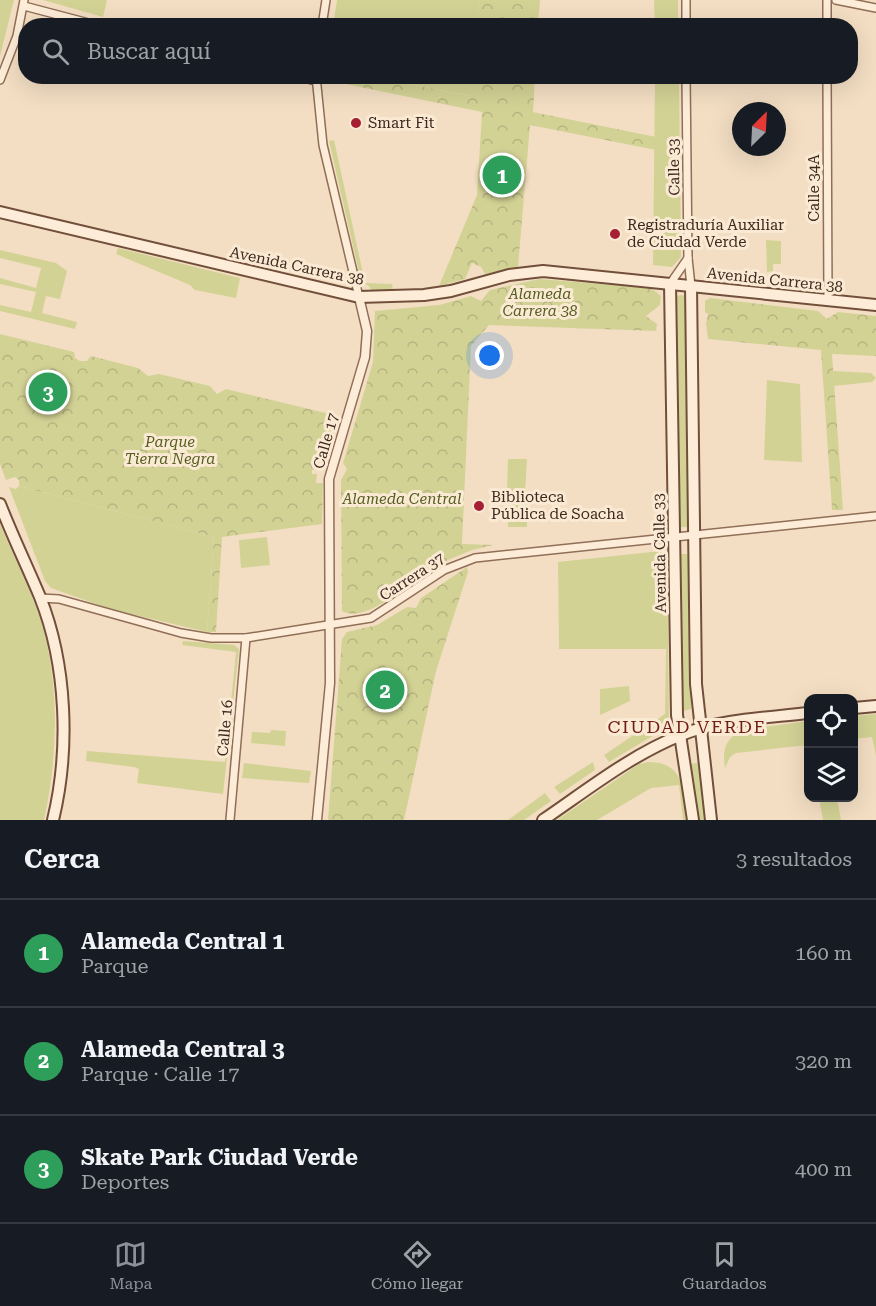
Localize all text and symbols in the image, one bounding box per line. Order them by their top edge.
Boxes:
search box [18,18,858,84]
icon: search [39,35,72,68]
text: Buscar aquí [87,39,211,64]
north arrow [732,102,786,156]
place label: Smart Fit [368,114,435,132]
marker: Smart Fit [349,116,363,130]
street label: Calle 33 [665,138,683,196]
pin: 1 [482,152,522,198]
street label: Calle 34A [805,154,823,222]
place label: Registraduría Auxiliar de Ciudad Verde [627,216,784,251]
marker: Registraduría Auxiliar de Ciudad Verde [608,227,622,241]
street label: Avenida Carrera 38 [228,243,366,289]
street label: Avenida Carrera 38 [706,264,844,296]
park label: Alameda Carrera 38 [503,285,577,320]
your location [475,341,504,370]
pin: 3 [28,370,68,414]
street label: Calle 17 [309,411,343,471]
park label: Parque Tierra Negra [125,433,215,468]
place label: Biblioteca Pública de Soacha [491,488,624,523]
park label: Alameda Central [342,490,462,508]
street label: Avenida Calle 33 [650,493,670,613]
marker: Biblioteca Pública de Soacha [472,499,486,513]
street label: Carrera 37 [376,549,448,605]
pin: 2 [366,668,404,712]
map controls [804,694,858,802]
button: locate [804,694,858,748]
street label: Calle 16 [214,699,236,757]
district label: CIUDAD VERDE [608,716,766,737]
button: layers [804,748,858,802]
text: Cerca [24,844,100,874]
text: 3 resultados [736,847,852,871]
text: Alameda Central 1 [81,929,285,954]
text: 1 [38,941,49,965]
text: 160 m [795,941,852,965]
text: Parque [81,954,148,978]
text: Alameda Central 3 [81,1037,285,1062]
text: 2 [38,1049,49,1073]
text: 320 m [795,1049,852,1073]
text: Parque · Calle 17 [81,1062,240,1086]
text: Skate Park Ciudad Verde [81,1145,358,1170]
text: 3 [38,1157,49,1181]
text: 400 m [795,1157,852,1181]
text: Deportes [81,1170,169,1194]
tab: Mapa [109,1238,152,1293]
tab: Cómo llegar [371,1238,463,1293]
tab: Guardados [682,1238,767,1293]

